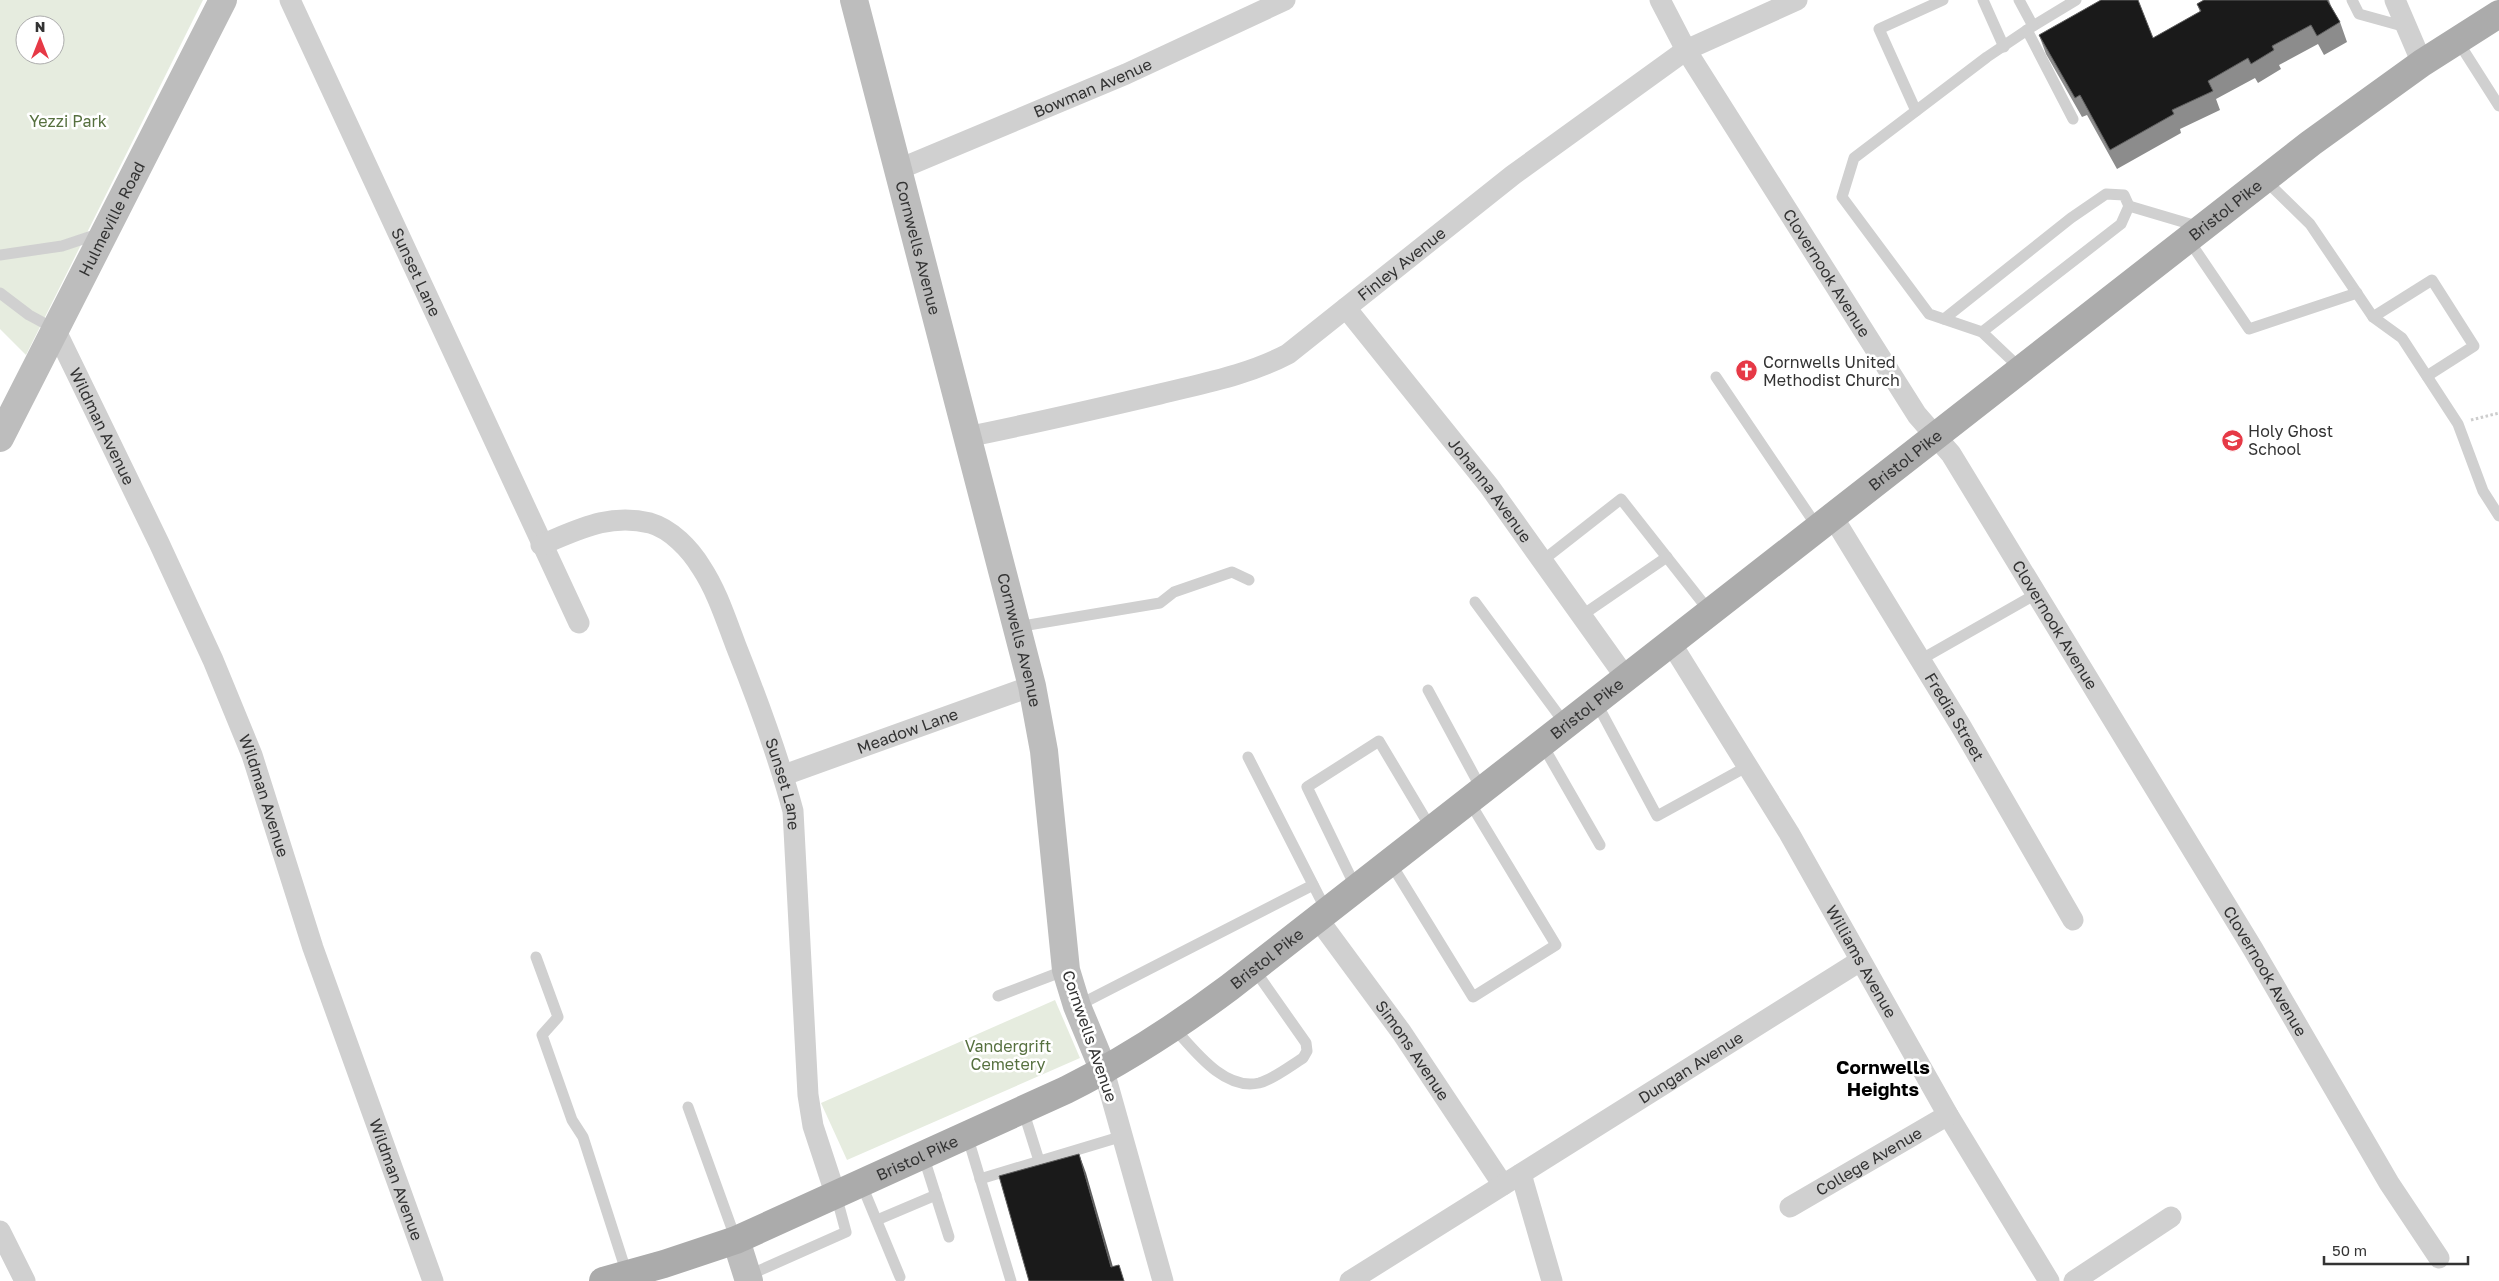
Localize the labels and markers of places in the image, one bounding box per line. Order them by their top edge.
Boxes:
place label: Cornwells United Methodist Church [1763,352,1900,390]
church icon: Cornwells United Methodist Church [1735,359,1759,383]
place label: Holy Ghost School [2248,421,2333,459]
school or university icon: Holy Ghost School [2220,428,2244,452]

